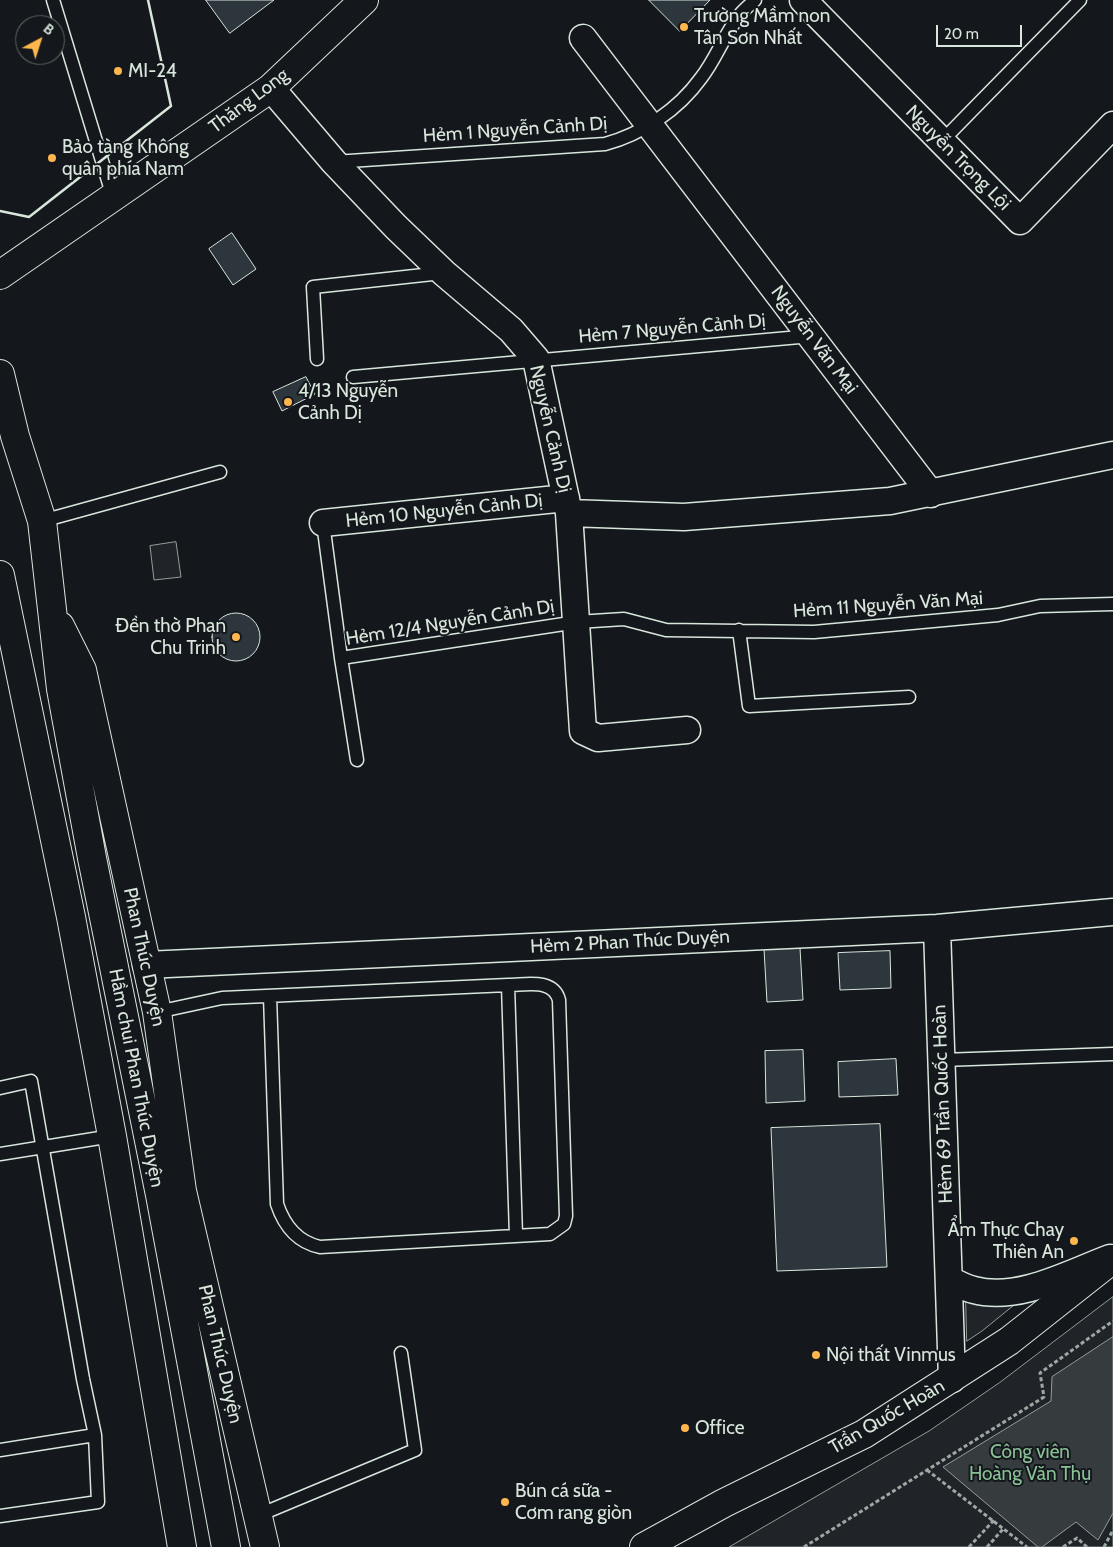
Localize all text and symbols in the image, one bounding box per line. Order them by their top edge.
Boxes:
place label: Trường Mầm non Tân Sơn Nhất [694,5,830,49]
north arrow [15,15,65,65]
scale bar [938,15,1024,47]
text: B [40,20,58,39]
marker: Trường Mầm non Tân Sơn Nhất [678,21,690,33]
text: 20 m [944,25,979,43]
place label: MI-24 [128,60,177,82]
street label: Thăng Long [205,64,293,138]
marker: MI-24 [112,65,124,77]
street label: Nguyễn Trọng Lội [901,101,1015,215]
street label: Hẻm 1 Nguyễn Cảnh Dị [422,112,608,148]
place label: Bảo tàng Không quân phía Nam [62,136,189,180]
marker: Bảo tàng Không quân phía Nam [46,152,58,164]
street label: Nguyễn Văn Mại [766,281,862,399]
street label: Hẻm 7 Nguyễn Cảnh Dị [577,309,767,349]
street label: Nguyễn Cảnh Dị [524,363,576,495]
place label: 4/13 Nguyễn Cảnh Dị [298,380,398,424]
marker: 4/13 Nguyễn Cảnh Dị [282,396,294,408]
street label: Hẻm 10 Nguyễn Cảnh Dị [344,489,544,533]
street label: Hẻm 11 Nguyễn Văn Mại [792,587,984,623]
street label: Hẻm 12/4 Nguyễn Cảnh Dị [344,595,556,651]
place label: Đền thờ Phan Chu Trinh [115,615,226,659]
marker: Đền thờ Phan Chu Trinh [230,631,242,643]
street label: Phan Thúc Duyện [118,885,170,1029]
street label: Hẻm 2 Phan Thúc Duyện [530,925,730,959]
street label: Hầm chui Phan Thúc Duyện [104,967,168,1189]
street label: Hẻm 69 Trần Quốc Hoàn [928,1004,958,1204]
place label: Ẩm Thực Chay Thiên An [948,1219,1064,1263]
marker: Ẩm Thực Chay Thiên An [1068,1235,1080,1247]
street label: Phan Thúc Duyện [193,1282,247,1426]
place label: Nội thất Vinmus [826,1344,956,1366]
marker: Nội thất Vinmus [810,1349,822,1361]
street label: Trần Quốc Hoàn [825,1375,949,1459]
place label: Office [695,1417,744,1439]
marker: Office [679,1422,691,1434]
park label: Công viên Hoàng Văn Thụ [969,1441,1091,1485]
place label: Bún cá sữa - Cơm rang giòn [515,1480,632,1524]
marker: Bún cá sữa - Cơm rang giòn [499,1496,511,1508]

